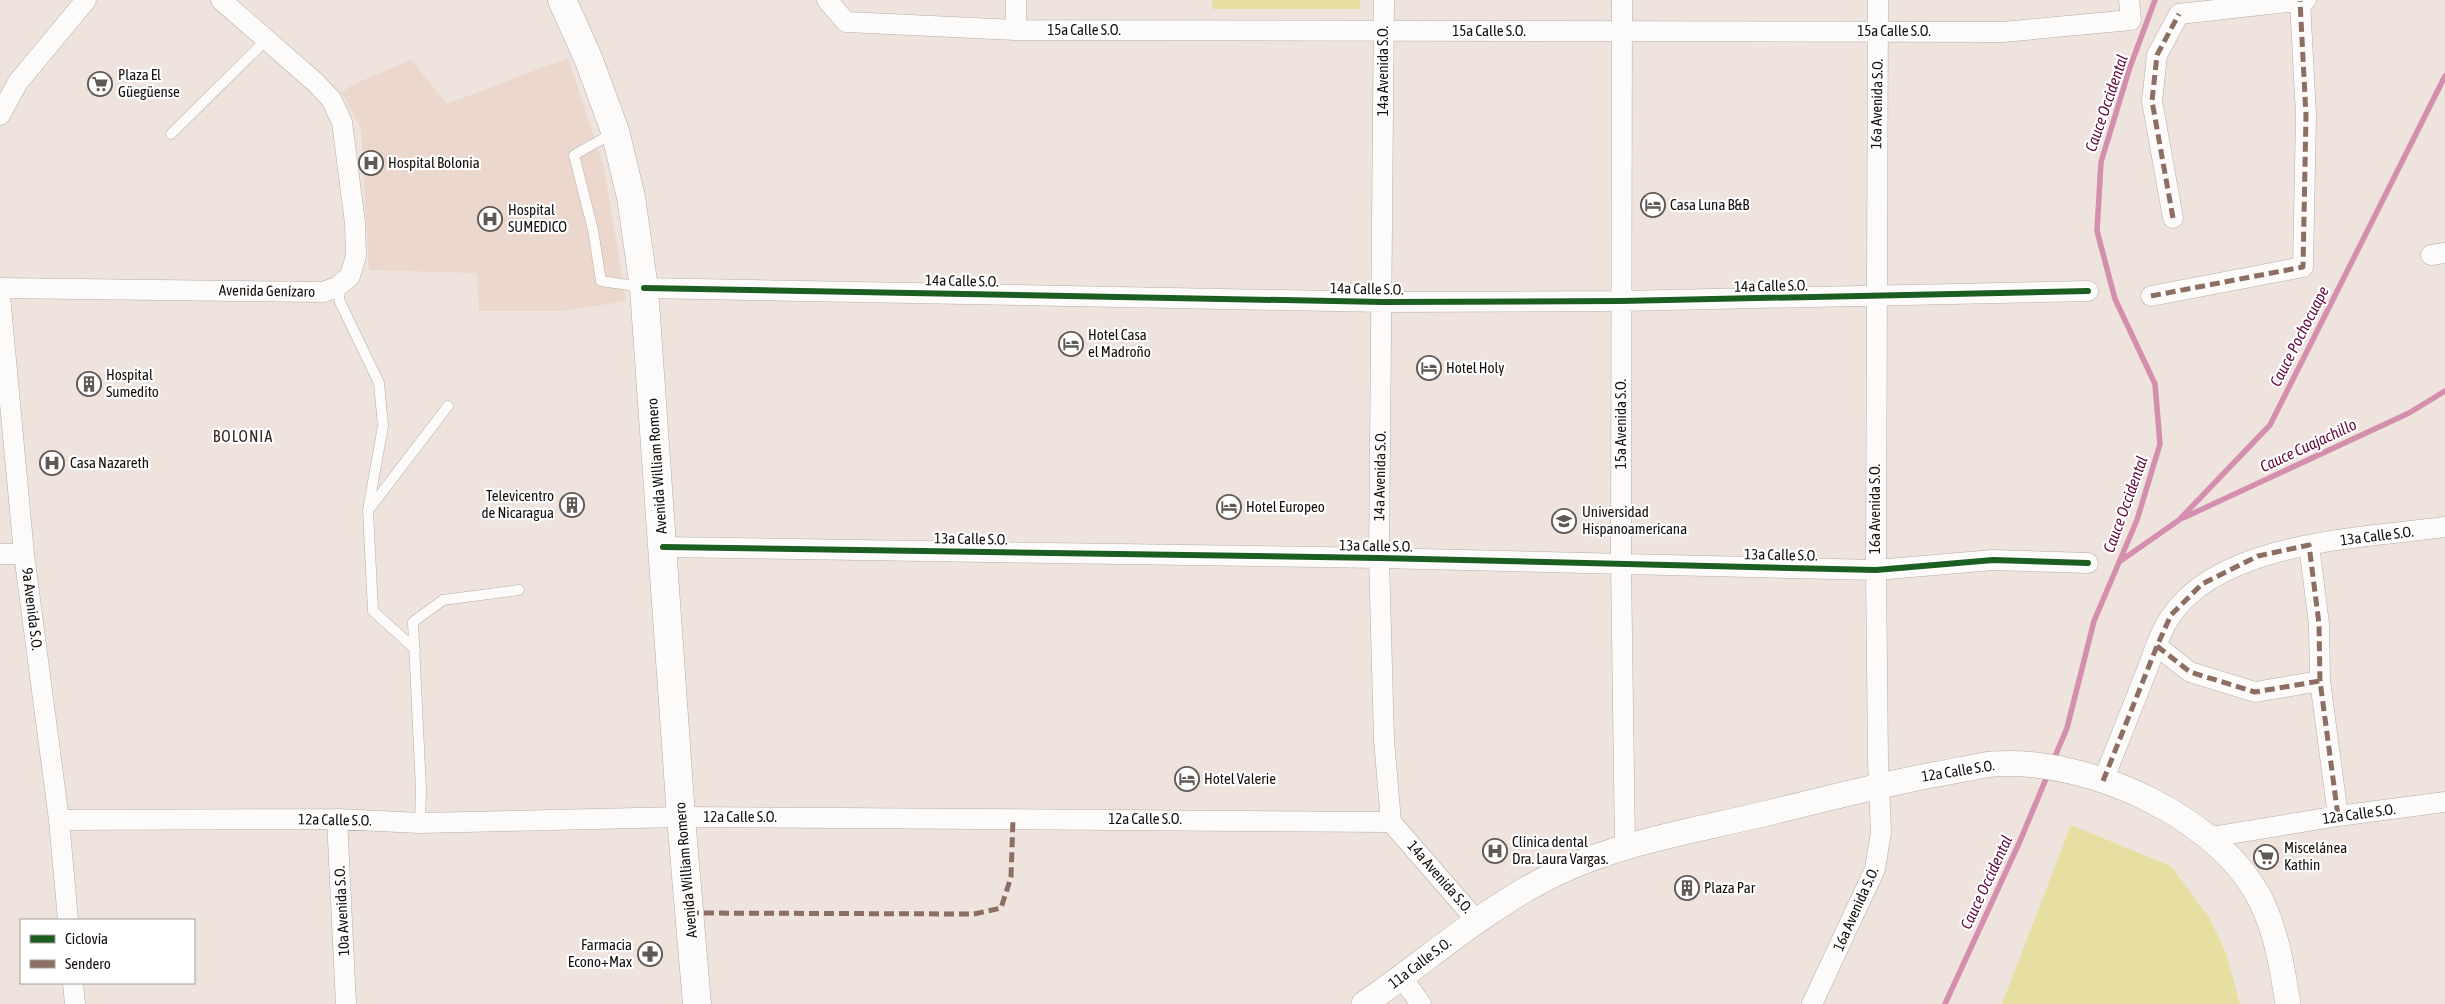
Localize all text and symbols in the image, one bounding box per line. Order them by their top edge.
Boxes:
street label: 15a Calle S.O. [1047,21,1121,38]
street label: 15a Calle S.O. [1452,22,1526,39]
street label: 15a Calle S.O. [1857,22,1931,39]
street label: 14a Avenida S.O. [1374,26,1391,116]
water label: Cauce Occidental [2081,52,2131,154]
street label: 16a Avenida S.O. [1867,58,1886,149]
place label: Plaza El Güegüense [118,66,180,100]
supermarket icon: Plaza El Güegüense [87,71,113,97]
hospital icon: Hospital Bolonia [358,150,384,176]
place label: Hospital Bolonia [388,154,480,171]
hotel icon: Casa Luna B&B [1640,192,1666,218]
place label: Casa Luna B&B [1670,196,1749,213]
place label: Hospital SUMEDICO [508,201,567,235]
hospital icon: Hospital SUMEDICO [477,206,503,232]
street label: 14a Calle S.O. [925,271,999,290]
street label: 14a Calle S.O. [1734,276,1808,295]
street label: 14a Calle S.O. [1330,279,1404,298]
street label: Avenida Genízaro [219,281,315,300]
water label: Cauce Pochocuape [2266,283,2333,390]
place label: Hotel Casa el Madroño [1088,326,1151,360]
hotel icon: Hotel Casa el Madroño [1058,331,1084,357]
hotel icon: Hotel Holy [1416,355,1442,381]
place label: Hotel Holy [1446,359,1505,376]
place label: Hospital Sumedito [106,366,159,400]
building icon: Hospital Sumedito [76,371,102,397]
street label: 15a Avenida S.O. [1612,379,1629,469]
street label: Avenida William Romero [643,397,670,535]
water label: Cauce Cuajachillo [2257,415,2360,476]
district label: BOLONIA [213,427,273,445]
street label: 14a Avenida S.O. [1370,430,1389,521]
hospital icon: Casa Nazareth [39,450,65,476]
water label: Cauce Occidental [2099,453,2151,555]
place label: Casa Nazareth [70,454,149,471]
street label: 16a Avenida S.O. [1866,464,1883,554]
place label: Televicentro de Nicaragua [481,487,554,521]
building icon: Televicentro de Nicaragua [559,492,585,518]
hotel icon: Hotel Europeo [1216,494,1242,520]
place label: Hotel Europeo [1246,498,1325,515]
place label: Universidad Hispanoamericana [1582,503,1687,537]
school or university icon: Universidad Hispanoamericana [1551,508,1577,534]
street label: 13a Calle S.O. [2339,523,2415,548]
street label: 13a Calle S.O. [934,529,1008,548]
street label: 13a Calle S.O. [1339,536,1413,555]
street label: 13a Calle S.O. [1744,545,1818,564]
street label: 9a Avenida S.O. [19,567,46,652]
street label: 12a Calle S.O. [1920,756,1996,785]
hotel icon: Hotel Valerie [1174,766,1200,792]
place label: Hotel Valerie [1204,770,1276,787]
street label: 12a Calle S.O. [2321,800,2397,827]
street label: Avenida William Romero [671,801,700,939]
street label: 12a Calle S.O. [703,808,777,825]
street label: 12a Calle S.O. [298,810,372,829]
street label: 12a Calle S.O. [1108,810,1182,827]
water label: Cauce Occidental [1956,832,2016,932]
place label: Clínica dental Dra. Laura Vargas. [1512,833,1609,867]
street label: 14a Avenida S.O. [1404,837,1477,917]
hospital icon: Clínica dental Dra. Laura Vargas. [1482,838,1508,864]
place label: Miscelánea Kathin [2284,839,2347,873]
supermarket icon: Miscelánea Kathin [2253,844,2279,870]
street label: 16a Avenida S.O. [1829,864,1882,953]
street label: 10a Avenida S.O. [331,865,352,957]
building icon: Plaza Par [1674,875,1700,901]
place label: Plaza Par [1704,879,1756,896]
legend [20,919,195,984]
text: Ciclovía [65,930,108,947]
street label: 11a Calle S.O. [1385,933,1454,992]
place label: Farmacia Econo+Max [568,936,632,970]
pharmacy icon: Farmacia Econo+Max [637,941,663,967]
text: Sendero [65,955,111,972]

